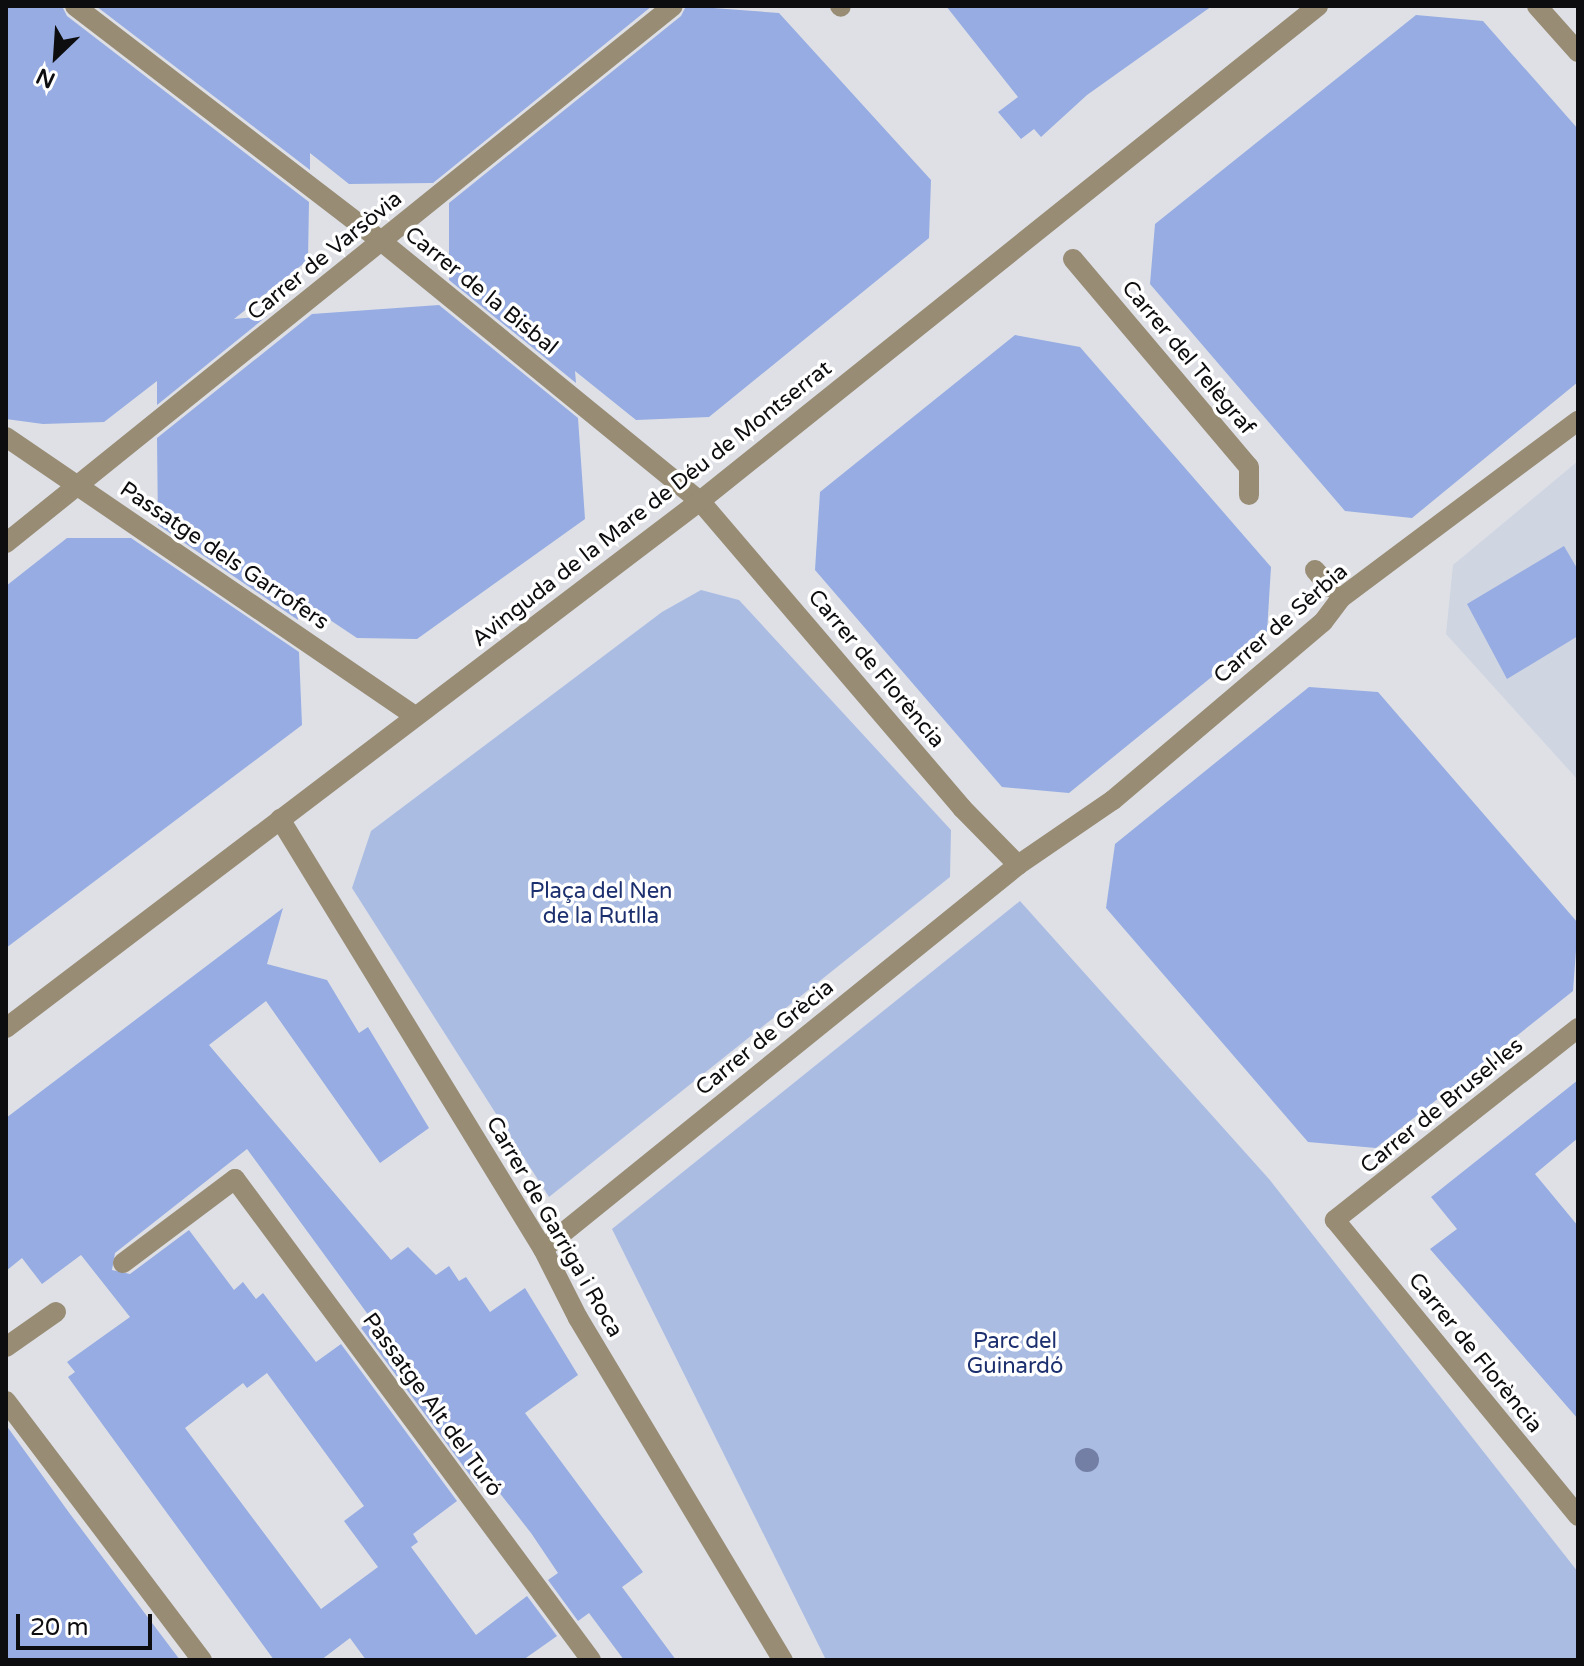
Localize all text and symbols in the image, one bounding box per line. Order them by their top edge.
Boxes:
north arrow [16,16,96,96]
text: N [32,62,59,93]
street label: Carrer de Varsòvia [242,186,408,326]
street label: Carrer de la Bisbal [399,221,563,361]
street label: Carrer del Telègraf [1116,275,1260,441]
street label: Avinguda de la Mare de Déu de Montserrat [467,355,837,653]
street label: Passatge dels Garrofers [115,476,333,636]
street label: Carrer de Sèrbia [1209,559,1353,689]
street label: Carrer de Florència [802,585,950,753]
park label: Plaça del Nen de la Rutlla [529,878,673,930]
street label: Carrer de Grècia [691,974,839,1102]
street label: Carrer de Brusel·les [1356,1032,1528,1180]
street label: Carrer de Garriga i Roca [480,1112,628,1342]
street label: Carrer de Florència [1402,1268,1548,1438]
street label: Passatge Alt del Turó [357,1308,507,1502]
park label: Parc del Guinardó [967,1328,1063,1380]
scale bar [20,1598,156,1648]
text: 20 m [30,1613,88,1642]

